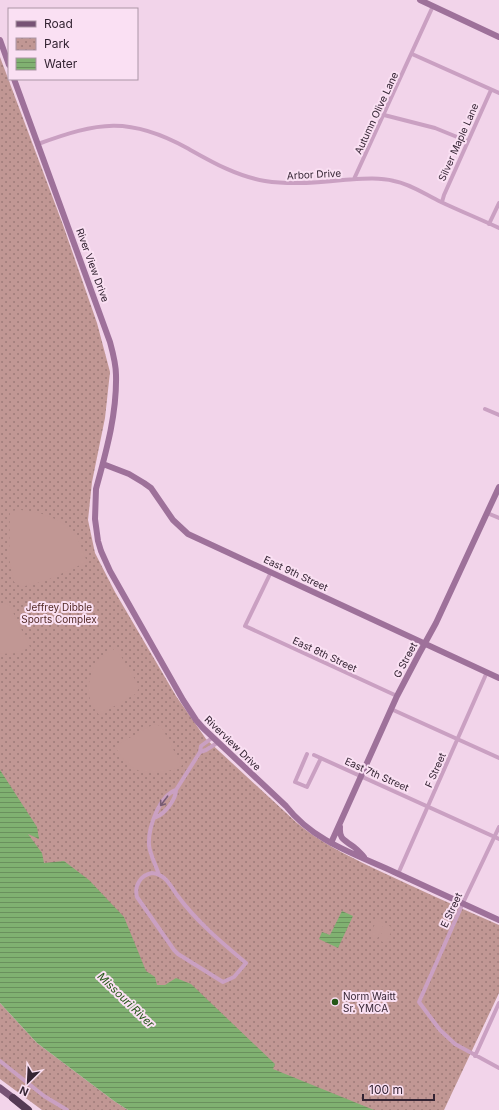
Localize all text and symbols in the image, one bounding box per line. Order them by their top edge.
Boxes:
legend [8,8,138,80]
text: Road [44,16,73,31]
text: Park [44,36,70,51]
text: Water [44,56,78,71]
street label: Autumn Olive Lane [352,70,400,156]
street label: Silver Maple Lane [435,101,481,183]
street label: Arbor Drive [287,167,342,181]
street label: River View Drive [74,227,112,304]
street label: East 9th Street [262,553,331,593]
park label: Jeffrey Dibble Sports Complex [21,601,97,625]
street label: East 8th Street [291,634,360,674]
street label: G Street [391,640,420,680]
street label: Riverview Drive [202,713,264,773]
street label: F Street [422,750,448,789]
street label: East 7th Street [343,755,412,794]
one-way arrow [159,796,168,807]
street label: E Street [438,890,465,929]
water label: Missouri River [95,969,158,1031]
place label: Norm Waitt Sr. YMCA [343,990,396,1014]
marker: Norm Waitt Sr. YMCA [330,997,340,1007]
north arrow [8,1062,48,1102]
scale bar [363,1076,434,1102]
text: 100 m [369,1082,403,1097]
text: N [17,1083,31,1099]

